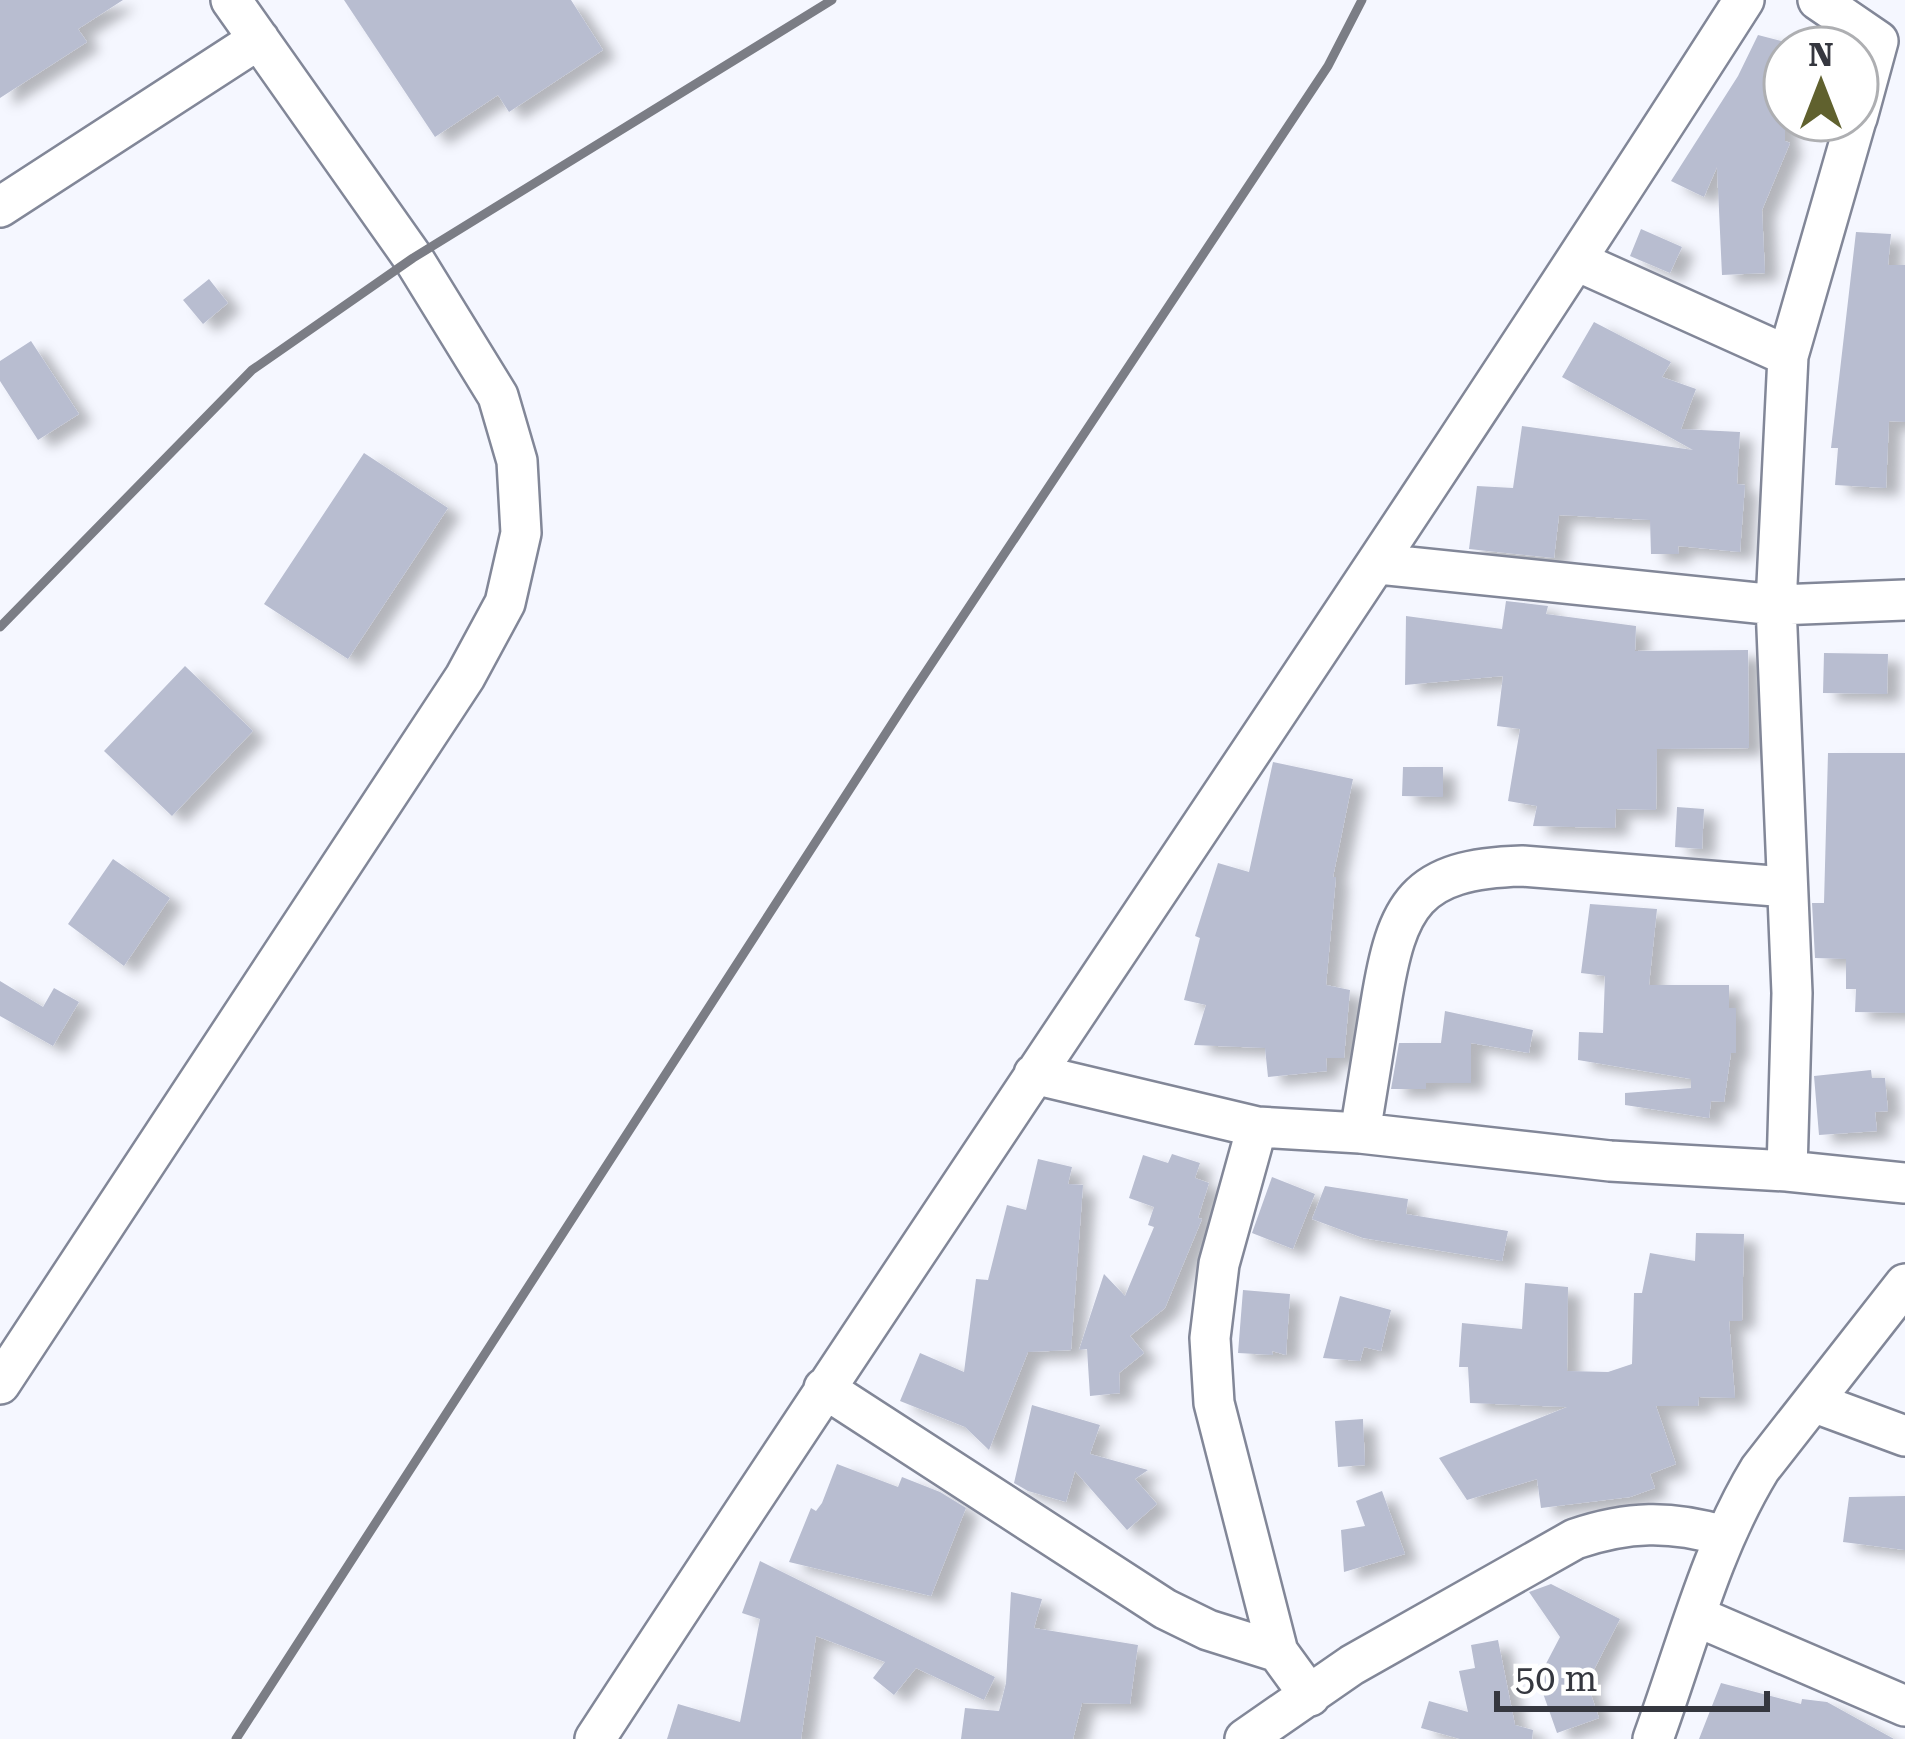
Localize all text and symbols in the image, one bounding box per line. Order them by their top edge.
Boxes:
north arrow [1761,24,1881,144]
text: N [1808,35,1834,74]
scale bar [1497,1637,1767,1711]
text: 50 m [1515,1658,1597,1700]

